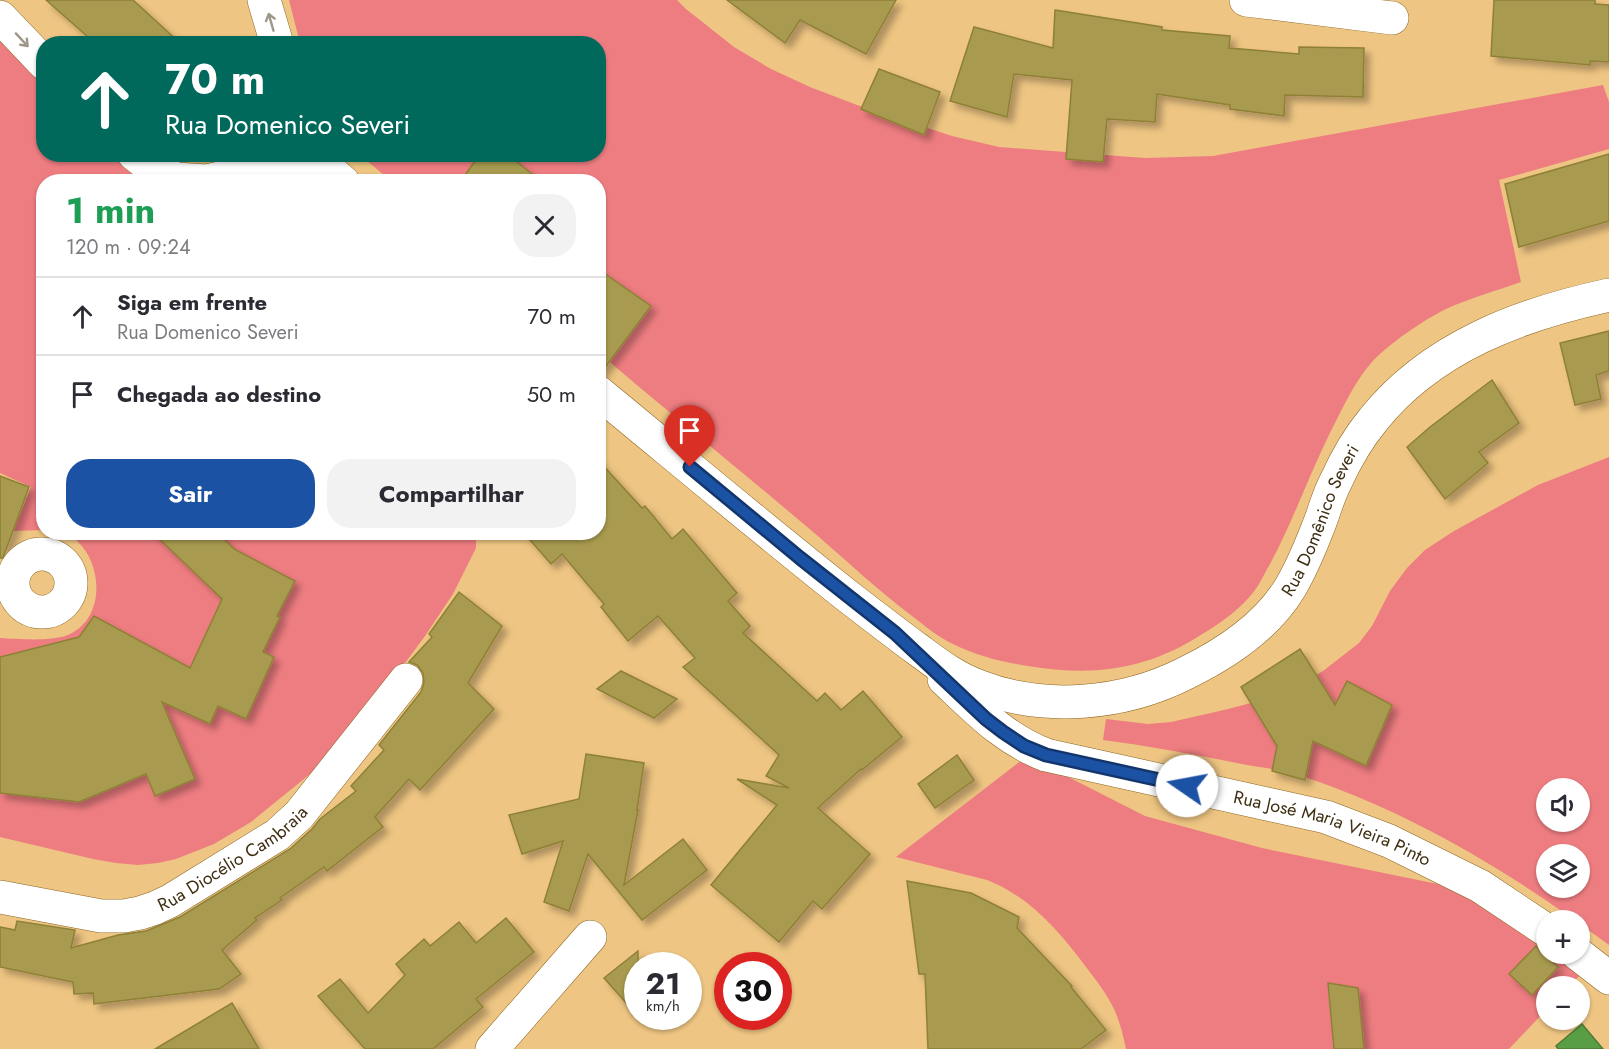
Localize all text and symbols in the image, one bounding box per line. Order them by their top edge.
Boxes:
one-way arrow [265,13,276,32]
one-way arrow [15,32,29,47]
text: 70 m [165,49,265,110]
icon: ahead [66,60,144,138]
text: Rua Domenico Severi [165,105,410,144]
text: 1 min [66,184,155,236]
button: close [513,194,576,257]
text: 120 m · 09:24 [66,233,191,262]
text: Siga em frente [117,286,267,318]
icon: ahead [66,300,99,333]
text: 70 m [527,300,576,332]
text: Rua Domenico Severi [117,318,299,347]
icon: arrive [66,378,99,411]
text: Chegada ao destino [117,378,321,410]
text: 50 m [527,378,576,410]
pin [664,405,715,467]
icon: arrive [673,414,706,447]
street label: Rua Domênico Severi [1275,439,1365,601]
button: Sair [66,459,315,528]
button: Compartilhar [327,459,576,528]
position arrow [1155,754,1219,818]
map controls [1536,778,1590,1030]
button: sound [1536,778,1590,832]
street label: Rua José Maria Vieira Pinto [1231,784,1435,873]
street label: Rua Diocélio Cambraia [153,801,314,918]
button: layers [1536,844,1590,898]
button: + [1536,910,1590,964]
speed limit sign: 30 [714,952,792,1030]
text: 21 [646,962,680,1005]
button: − [1536,976,1590,1030]
text: km/h [646,995,680,1017]

